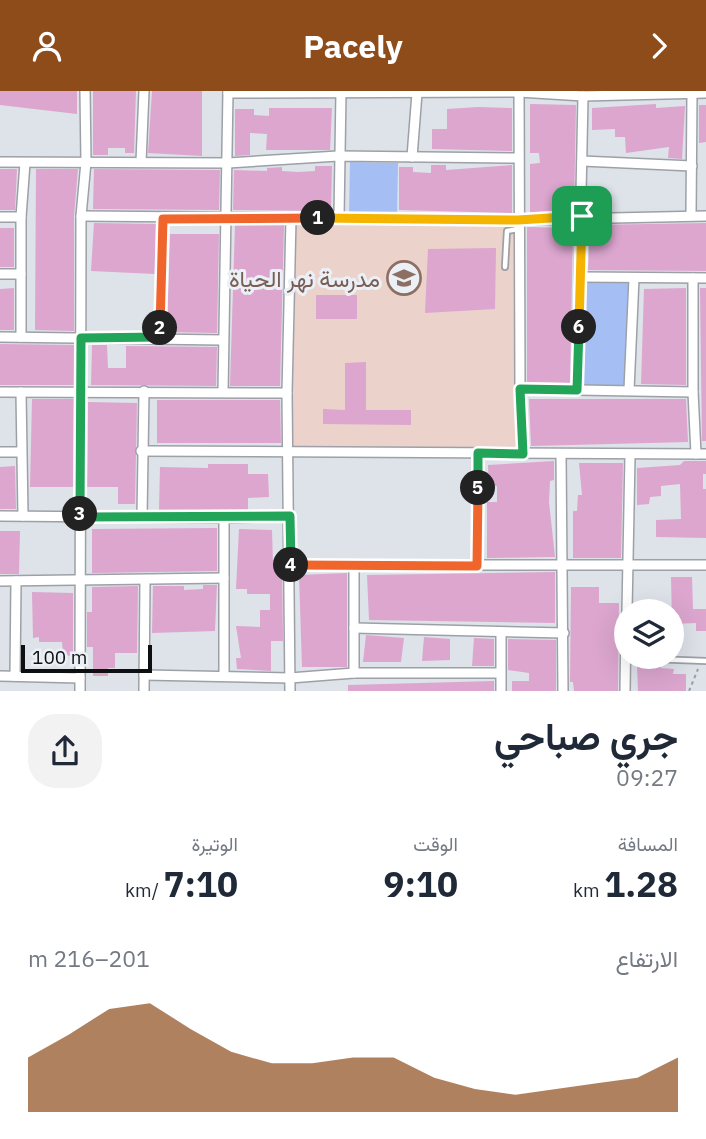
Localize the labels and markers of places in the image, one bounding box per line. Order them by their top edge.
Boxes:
pin [552,186,612,246]
pin: 1 [300,201,336,235]
school or university icon: مدرسة نهر الحياة [385,259,423,297]
place label: مدرسة نهر الحياة [229,263,380,294]
pin: 6 [562,309,596,345]
pin: 2 [142,310,178,345]
pin: 5 [461,471,496,505]
pin: 3 [62,497,98,531]
pin: 4 [274,547,308,582]

